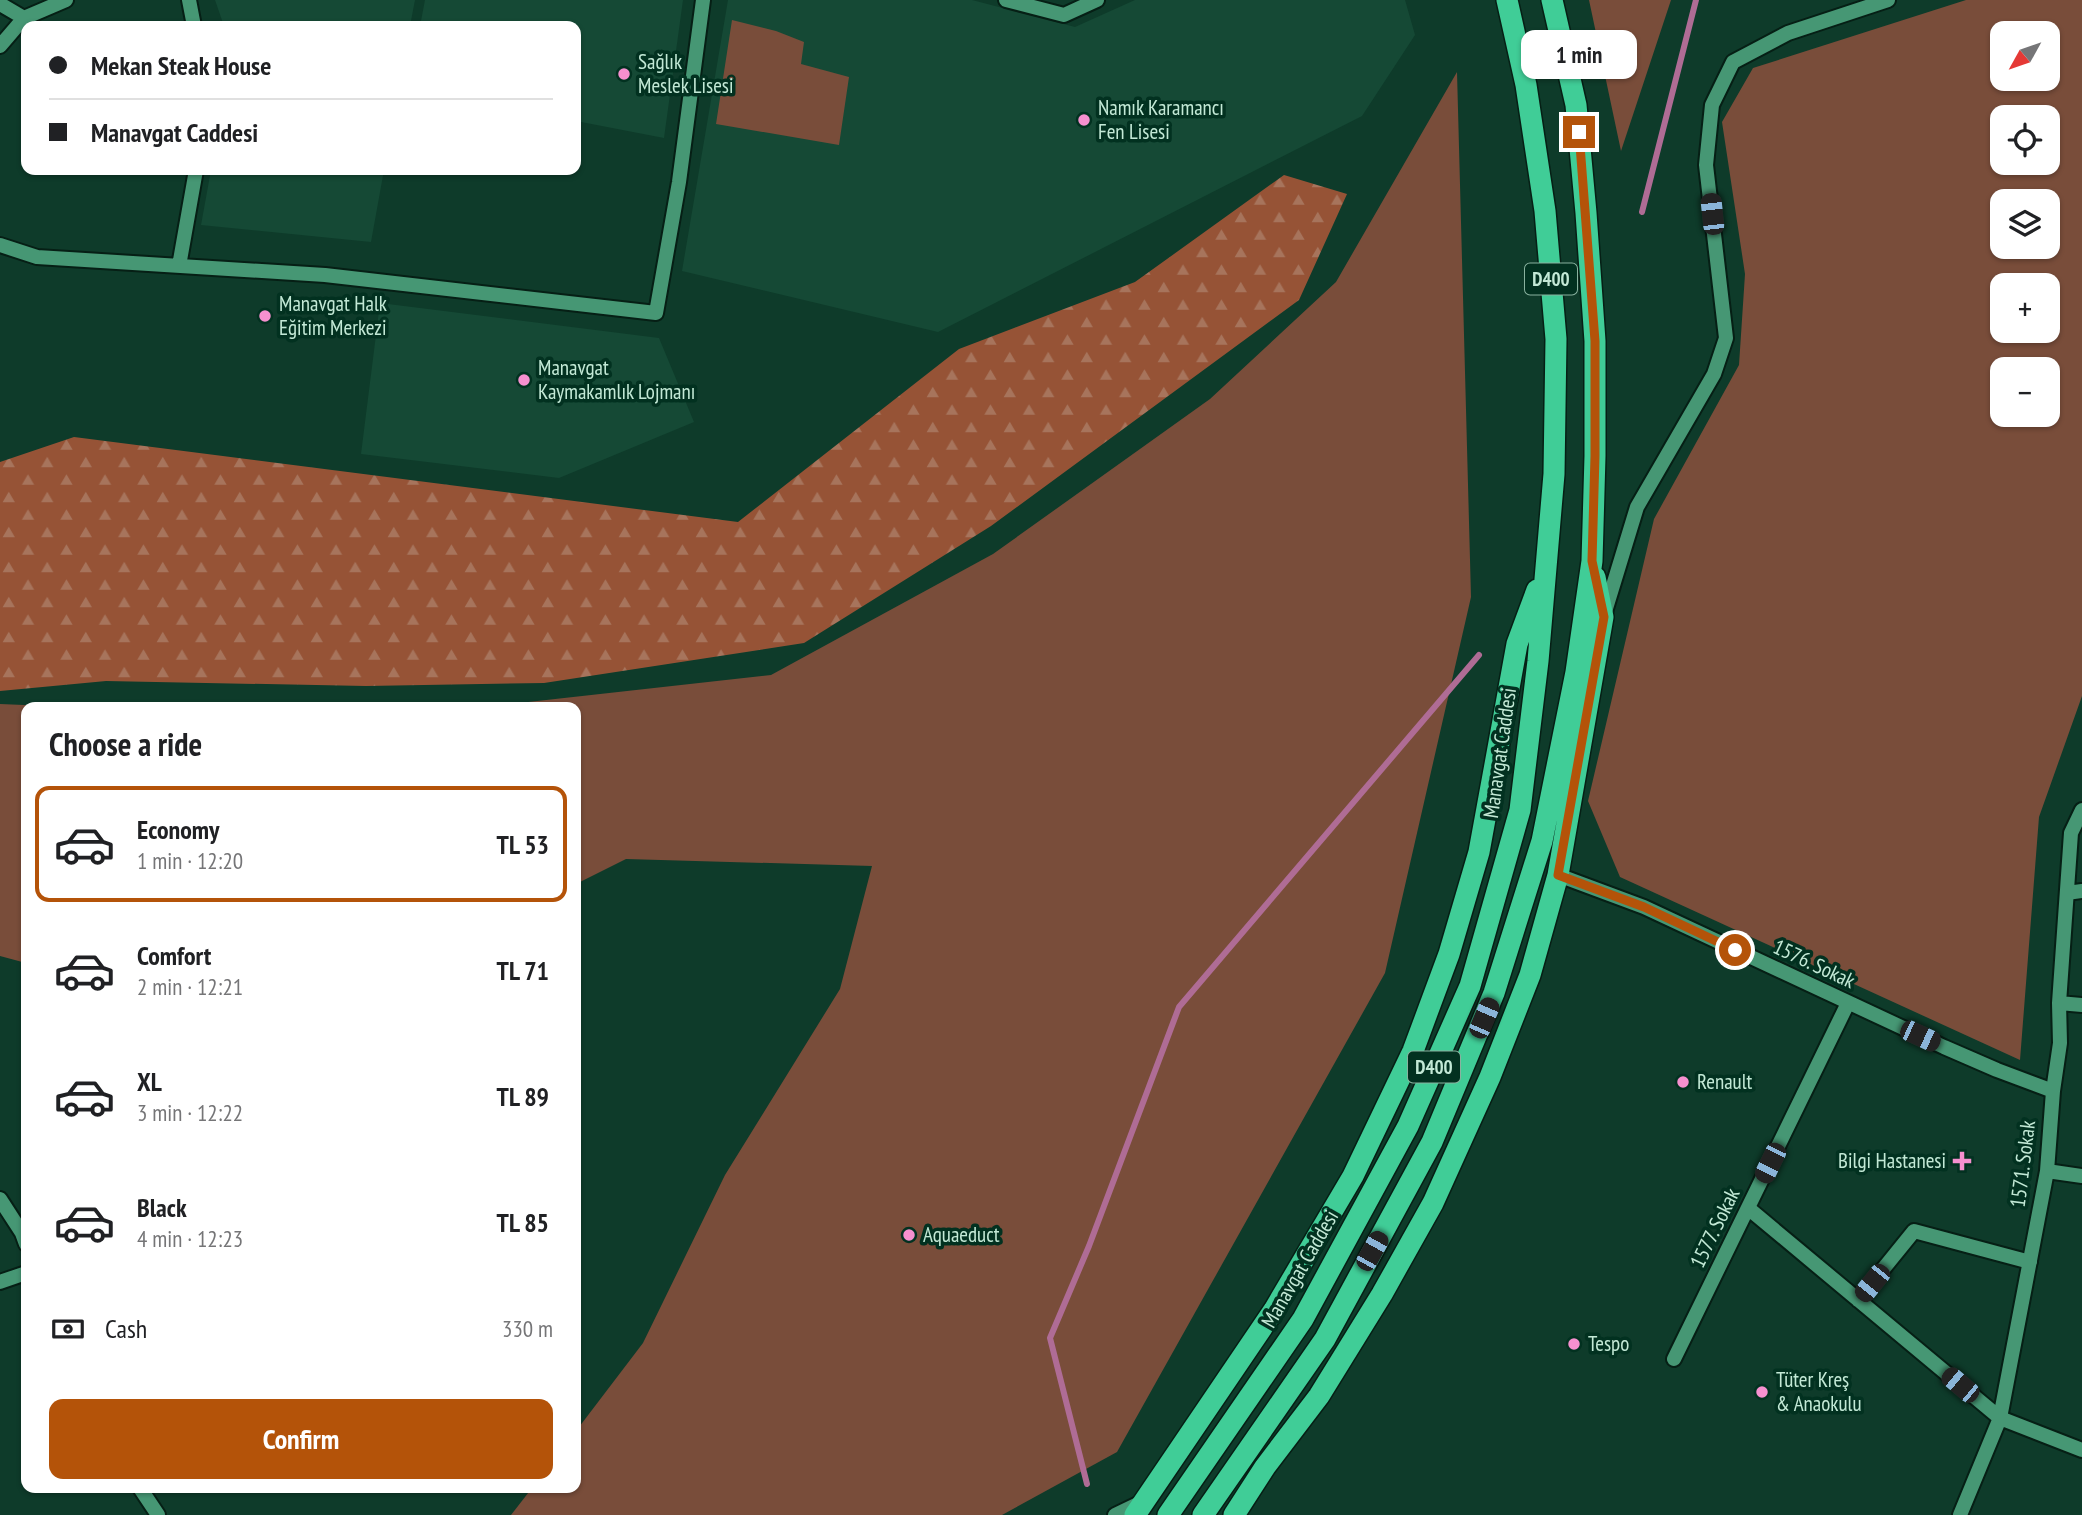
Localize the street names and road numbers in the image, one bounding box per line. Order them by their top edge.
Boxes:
road number: D400 [1525,264,1577,294]
street label: Manavgat Caddesi [1477,686,1522,820]
street label: 1576. Sokak [1769,933,1860,994]
road number: D400 [1408,1051,1460,1082]
street label: 1571. Sokak [2004,1119,2041,1209]
street label: 1577. Sokak [1684,1183,1745,1272]
street label: Manavgat Caddesi [1255,1205,1344,1332]

